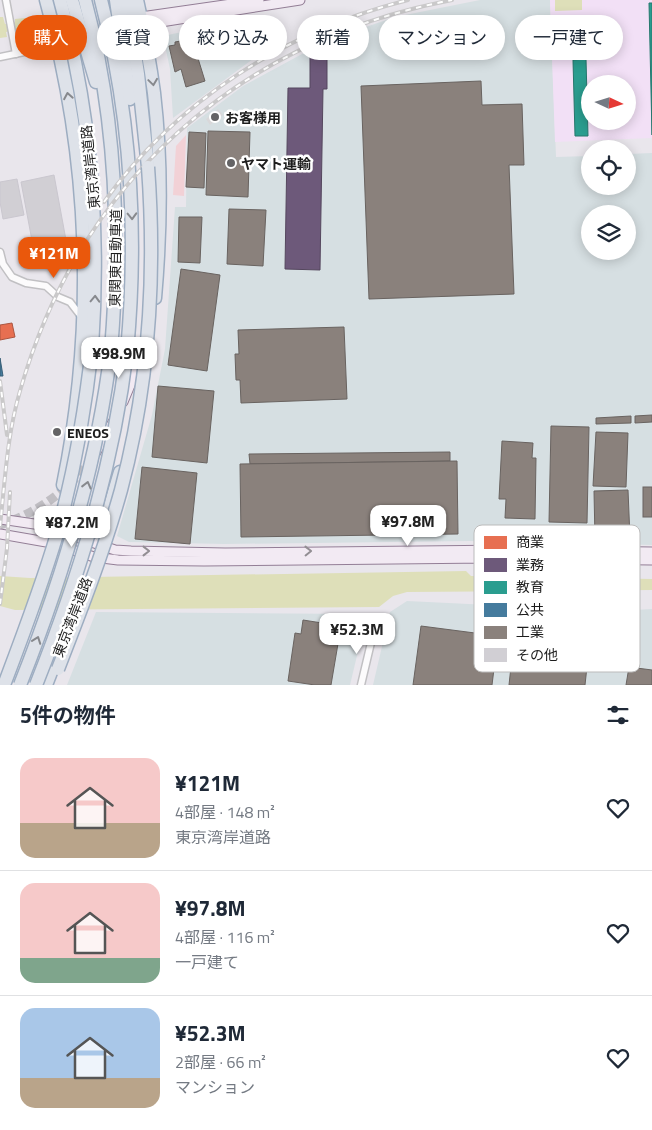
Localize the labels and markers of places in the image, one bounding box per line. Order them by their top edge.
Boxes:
place label: お客様用 [225,107,281,128]
marker: お客様用 [209,111,221,123]
place label: ヤマト運輸 [241,153,311,174]
marker: ヤマト運輸 [225,157,237,169]
pin: ¥121M [19,236,89,279]
pin: ¥98.9M [78,336,160,379]
place label: ENEOS [67,422,109,443]
marker: ENEOS [51,426,63,438]
pin: ¥97.8M [367,504,449,547]
pin: ¥87.2M [31,506,113,548]
pin: ¥52.3M [316,612,398,655]

